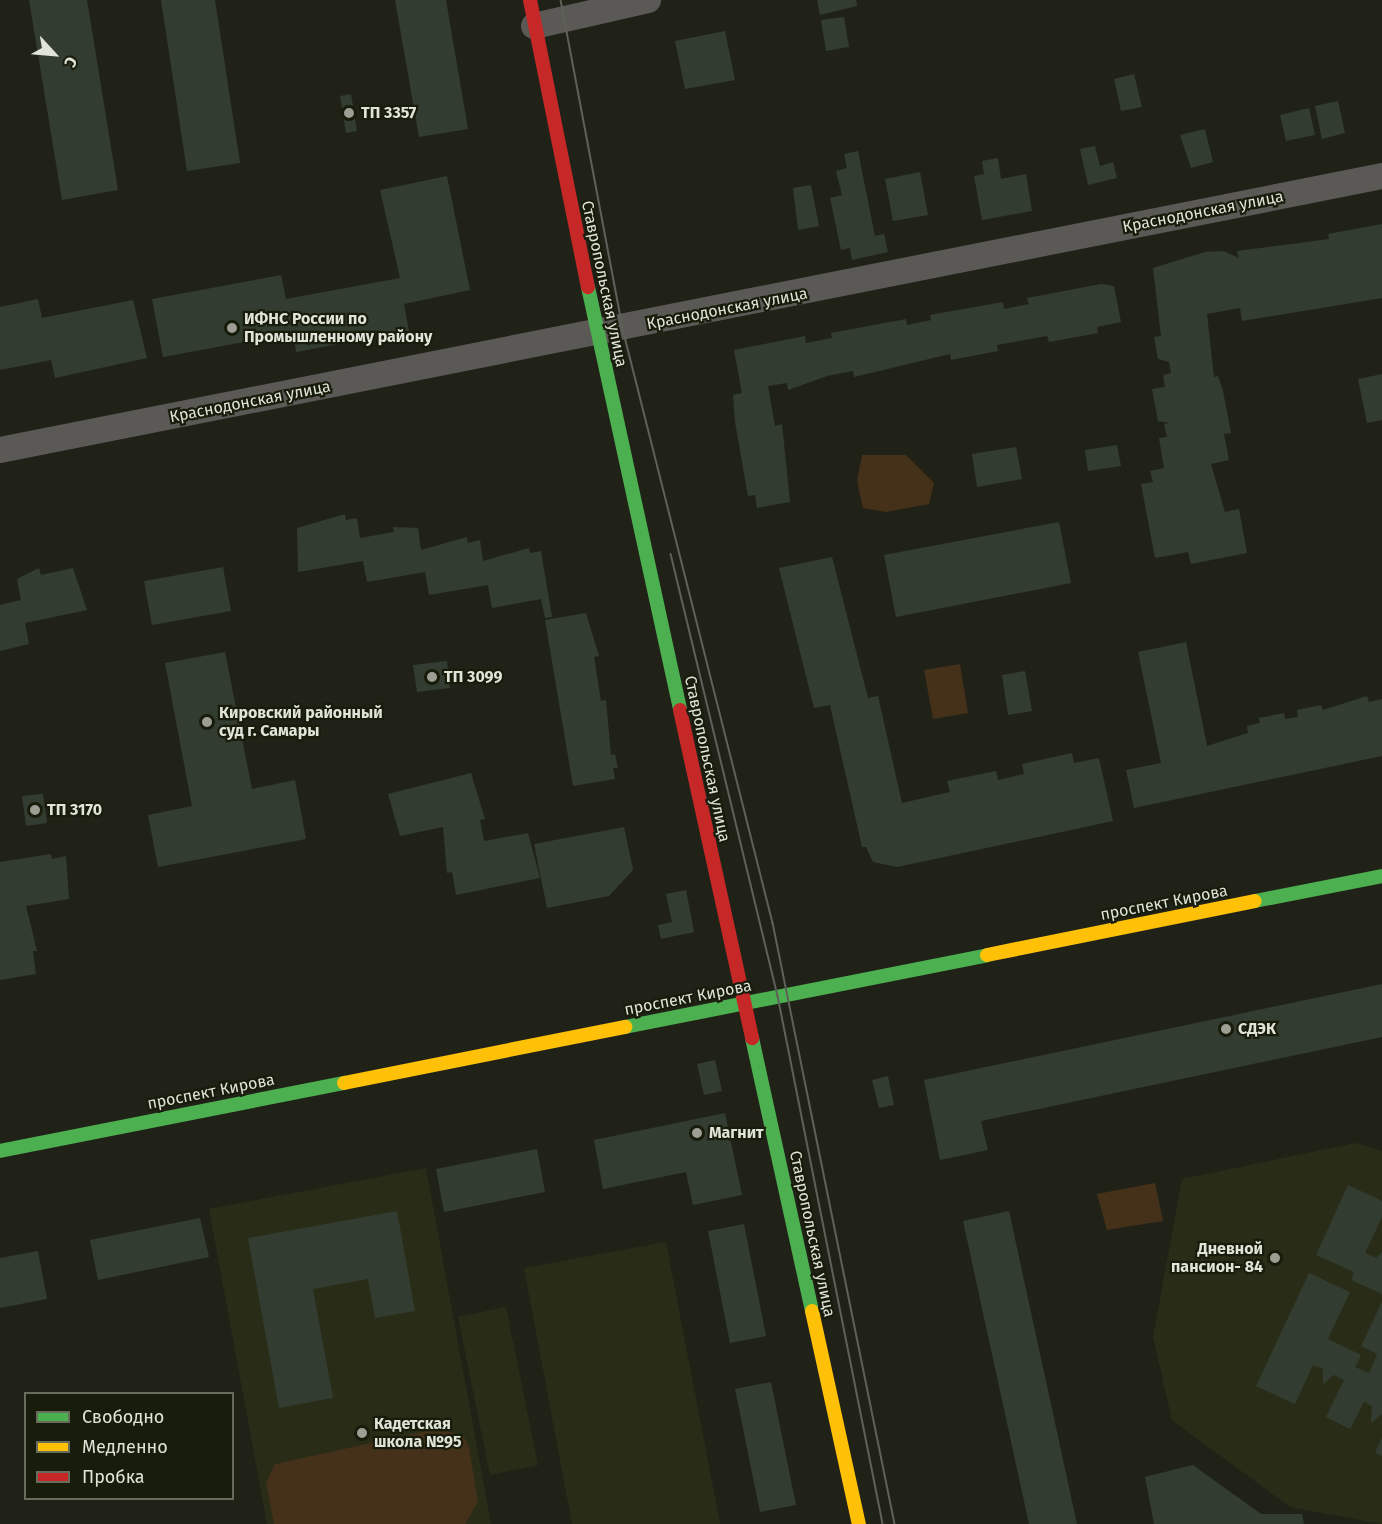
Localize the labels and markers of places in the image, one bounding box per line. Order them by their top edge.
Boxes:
place label: ТП 3357 [361,103,416,123]
marker: ТП 3357 [342,106,356,120]
place label: ИФНС России по Промышленному району [244,309,432,347]
marker: ИФНС России по Промышленному району [225,321,239,335]
place label: ТП 3099 [444,667,502,687]
marker: ТП 3099 [425,670,439,684]
place label: Кировский районный суд г. Самары [219,703,383,741]
marker: Кировский районный суд г. Самары [200,715,214,729]
place label: ТП 3170 [47,800,102,820]
marker: ТП 3170 [28,803,42,817]
place label: СДЭК [1238,1019,1276,1039]
marker: СДЭК [1219,1022,1233,1036]
place label: Магнит [709,1123,764,1143]
marker: Магнит [690,1126,704,1140]
place label: Дневной пансион- 84 [1171,1239,1263,1277]
marker: Дневной пансион- 84 [1268,1251,1282,1265]
place label: Кадетская школа №95 [374,1414,462,1452]
marker: Кадетская школа №95 [355,1426,369,1440]

